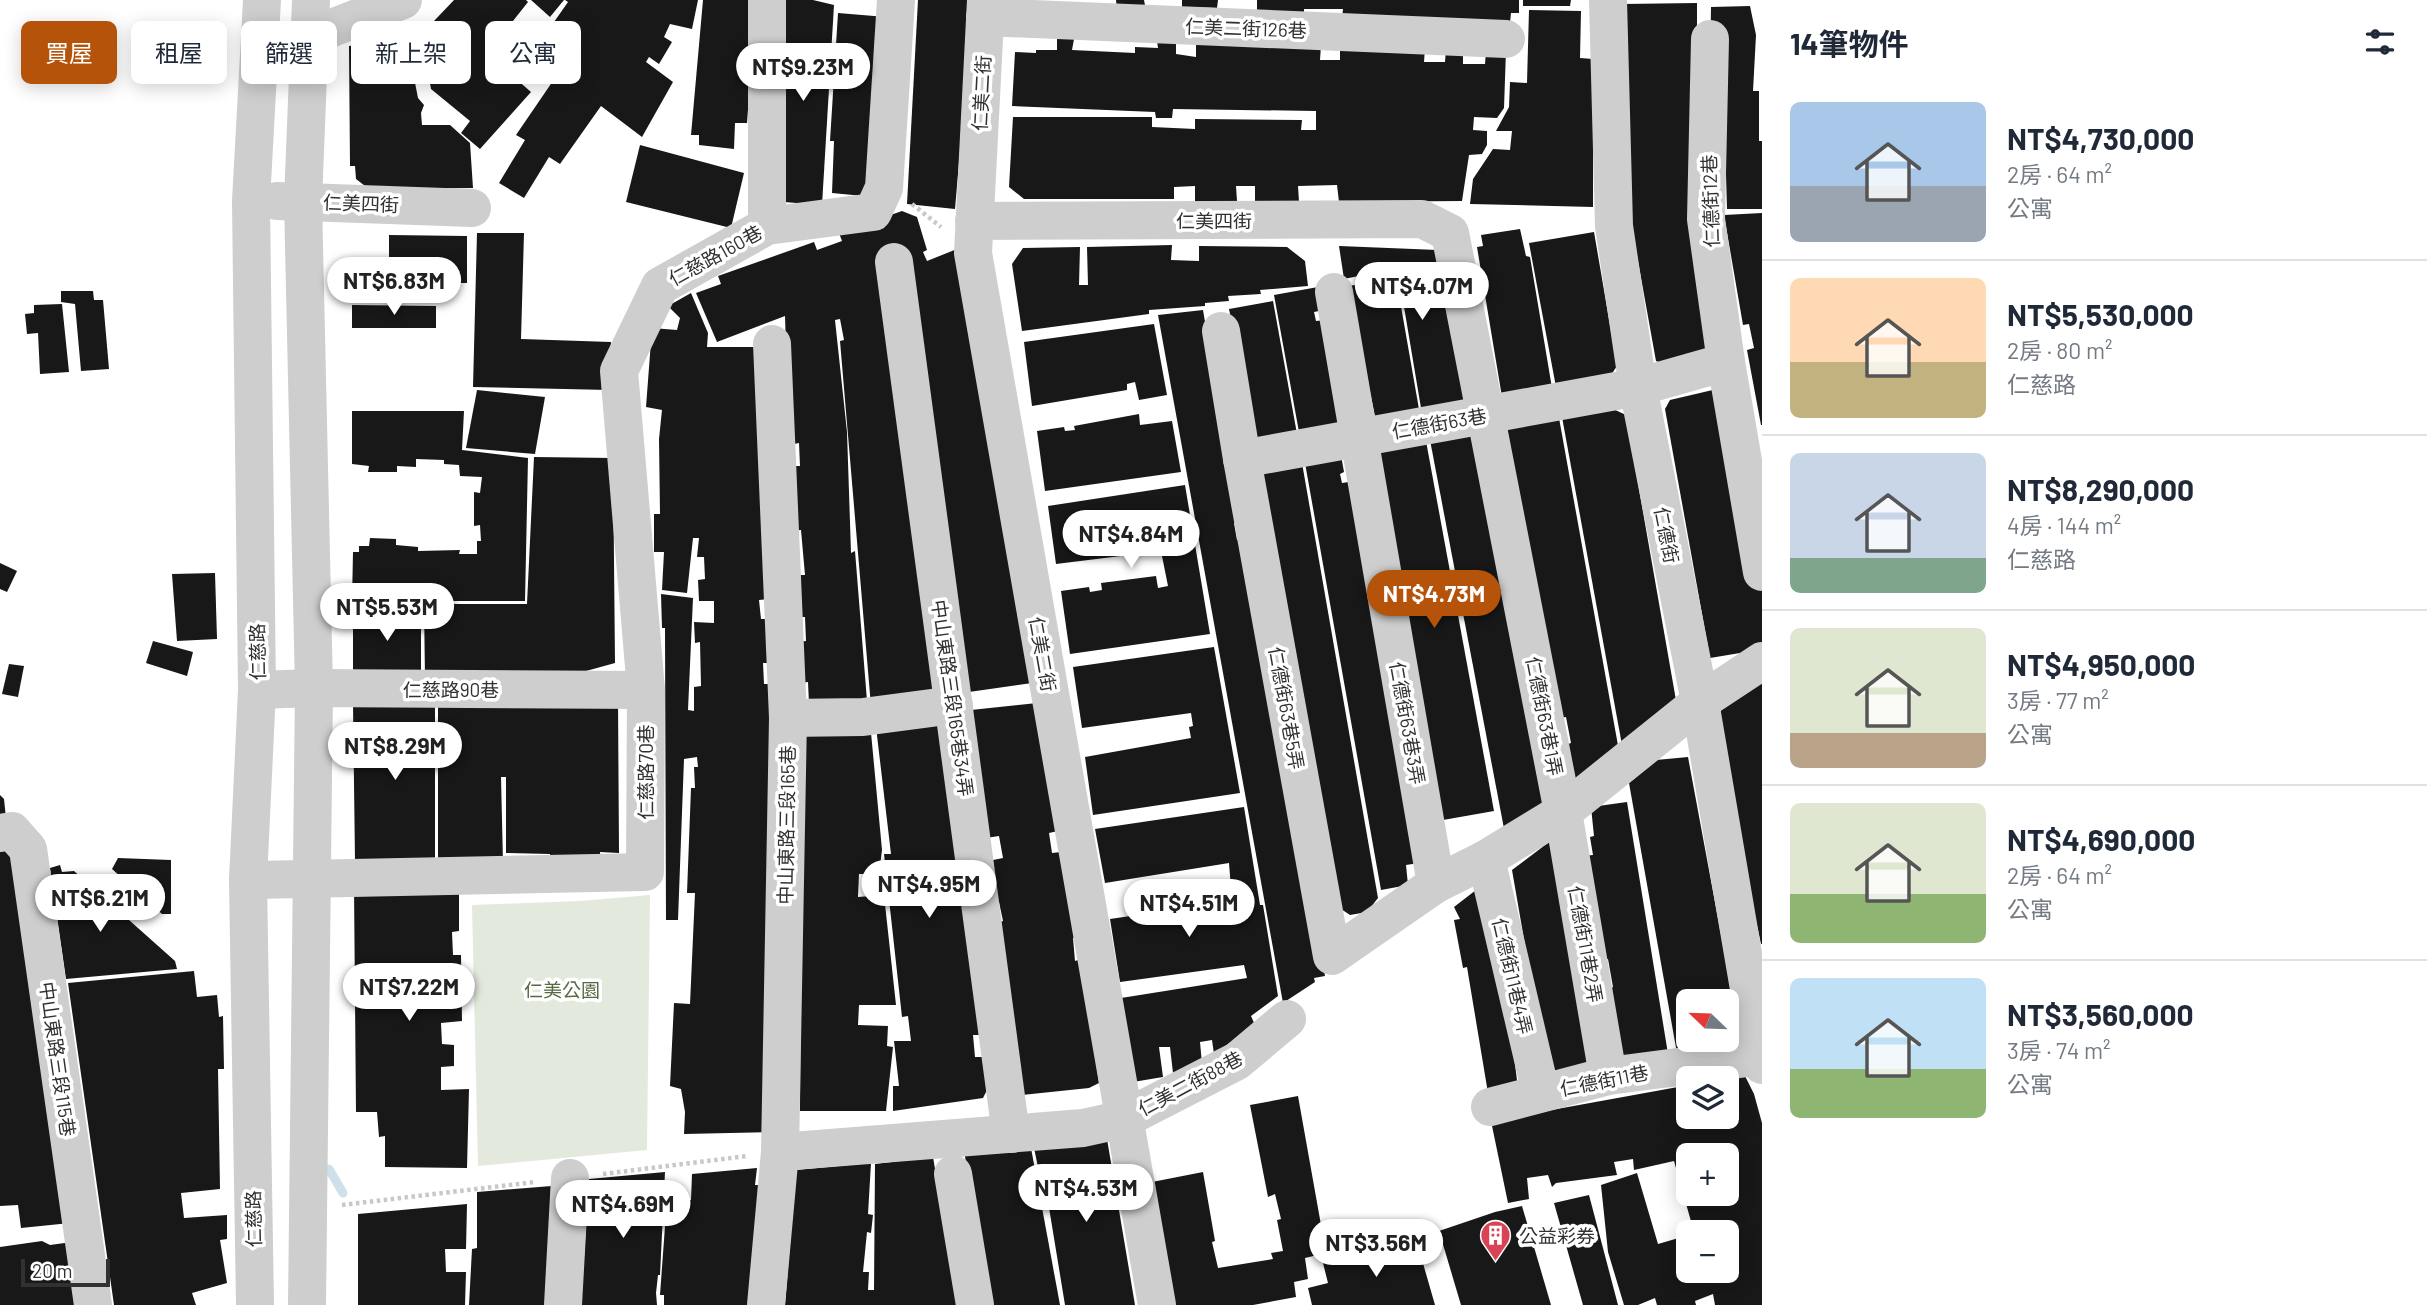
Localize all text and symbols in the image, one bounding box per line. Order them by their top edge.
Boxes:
street label: 仁美二街126巷 [1185,14,1307,42]
chip: 買屋 [21,21,117,84]
chip: 租屋 [131,21,227,84]
chip: 篩選 [241,21,337,84]
chip: 新上架 [351,21,471,84]
chip: 公寓 [485,21,581,84]
icon: filters [2361,23,2399,61]
text: 14筆物件 [1790,25,1909,61]
pin: NT$9.23M [731,43,875,103]
text: NT$9.23M [752,52,854,80]
street label: 仁美二街 [968,54,994,132]
text: NT$4,730,000 [2007,120,2194,156]
icon: home [1846,130,1930,214]
street label: 仁德街12巷 [1697,154,1723,248]
text: 2房 · 64 m² [2007,160,2112,188]
street label: 仁美四街 [323,190,399,216]
text: 公寓 [2007,194,2053,222]
street label: 仁美四街 [1176,209,1252,232]
street label: 仁慈路160巷 [664,220,766,290]
pin: NT$6.83M [322,258,466,317]
pin: NT$4.07M [1350,262,1494,322]
text: NT$6.83M [343,266,445,294]
text: NT$4.07M [1371,271,1473,299]
text: NT$5,530,000 [2007,296,2194,332]
icon: home [1846,306,1930,390]
text: 2房 · 80 m² [2007,336,2112,364]
text: 仁慈路 [2007,370,2076,398]
street label: 仁德街63巷 [1390,403,1488,443]
text: NT$8,290,000 [2007,471,2194,507]
icon: home [1846,481,1930,565]
street label: 仁德街 [1650,505,1684,565]
pin: NT$4.84M [1059,510,1203,570]
text: 4房 · 144 m² [2007,511,2121,539]
text: NT$4.84M [1079,519,1183,547]
text: 仁慈路 [2007,545,2076,573]
pin: NT$4.73M [1362,570,1506,630]
text: NT$4.73M [1383,579,1485,607]
pin: NT$5.53M [315,584,459,643]
text: NT$5.53M [336,592,438,620]
street label: 中山東路三段165巷34弄 [928,598,978,798]
street label: 仁美二街 [1025,615,1061,693]
street label: 仁慈路 [245,623,269,681]
street label: 仁德街63巷5弄 [1265,645,1309,771]
text: NT$4,950,000 [2007,646,2195,682]
street label: 仁德街63巷1弄 [1522,654,1568,778]
icon: home [1846,656,1930,740]
street label: 仁德街63巷3弄 [1386,660,1430,786]
street label: 仁慈路90巷 [403,678,499,701]
text: 3房 · 77 m² [2007,686,2109,714]
text: 公寓 [2007,720,2053,748]
pin: NT$8.29M [323,722,467,782]
street label: 仁慈路70巷 [634,724,657,820]
text: NT$8.29M [344,731,446,759]
street label: 中山東路三段165巷 [773,745,799,905]
text: NT$4,690,000 [2007,821,2195,857]
icon: home [1846,831,1930,915]
pin: NT$4.95M [857,860,1001,920]
text: 2房 · 64 m² [2007,861,2112,889]
text: NT$4.95M [877,869,981,897]
pin: NT$6.21M [28,874,172,934]
pin: NT$4.51M [1117,880,1261,939]
text: NT$6.21M [51,883,149,911]
street label: 仁德街11巷2弄 [1564,884,1608,1004]
text: NT$4.51M [1140,888,1238,916]
text: 公寓 [2007,895,2053,923]
street label: 仁德街11巷4弄 [1488,916,1538,1036]
pin: NT$7.22M [337,964,481,1023]
text: NT$7.22M [359,972,459,1000]
park label: 仁美公園 [524,978,600,1001]
street label: 中山東路三段115巷 [36,980,80,1138]
north arrow [1676,989,1740,1052]
map controls [1676,989,1739,1283]
text: NT$3,560,000 [2007,996,2194,1032]
icon: home [1846,1006,1930,1090]
text: 3房 · 74 m² [2007,1036,2111,1064]
street label: 仁美二街88巷 [1134,1046,1246,1120]
street label: 仁德街11巷 [1558,1060,1650,1100]
button: layers [1676,1066,1739,1129]
text: 公寓 [2007,1070,2053,1098]
button: + [1676,1143,1739,1206]
pin: NT$4.53M [1014,1164,1158,1224]
text: NT$4.53M [1034,1173,1138,1201]
pin: NT$4.69M [551,1180,695,1240]
text: NT$4.69M [571,1189,675,1217]
street label: 仁慈路 [241,1190,265,1248]
building icon: 公益彩券 [1479,1218,1513,1262]
pin: NT$3.56M [1304,1220,1448,1279]
button: − [1676,1220,1739,1283]
place label: 公益彩券 [1519,1224,1595,1247]
text: NT$3.56M [1325,1228,1427,1256]
scale bar [21,1256,110,1288]
text: 20 m [32,1259,72,1282]

